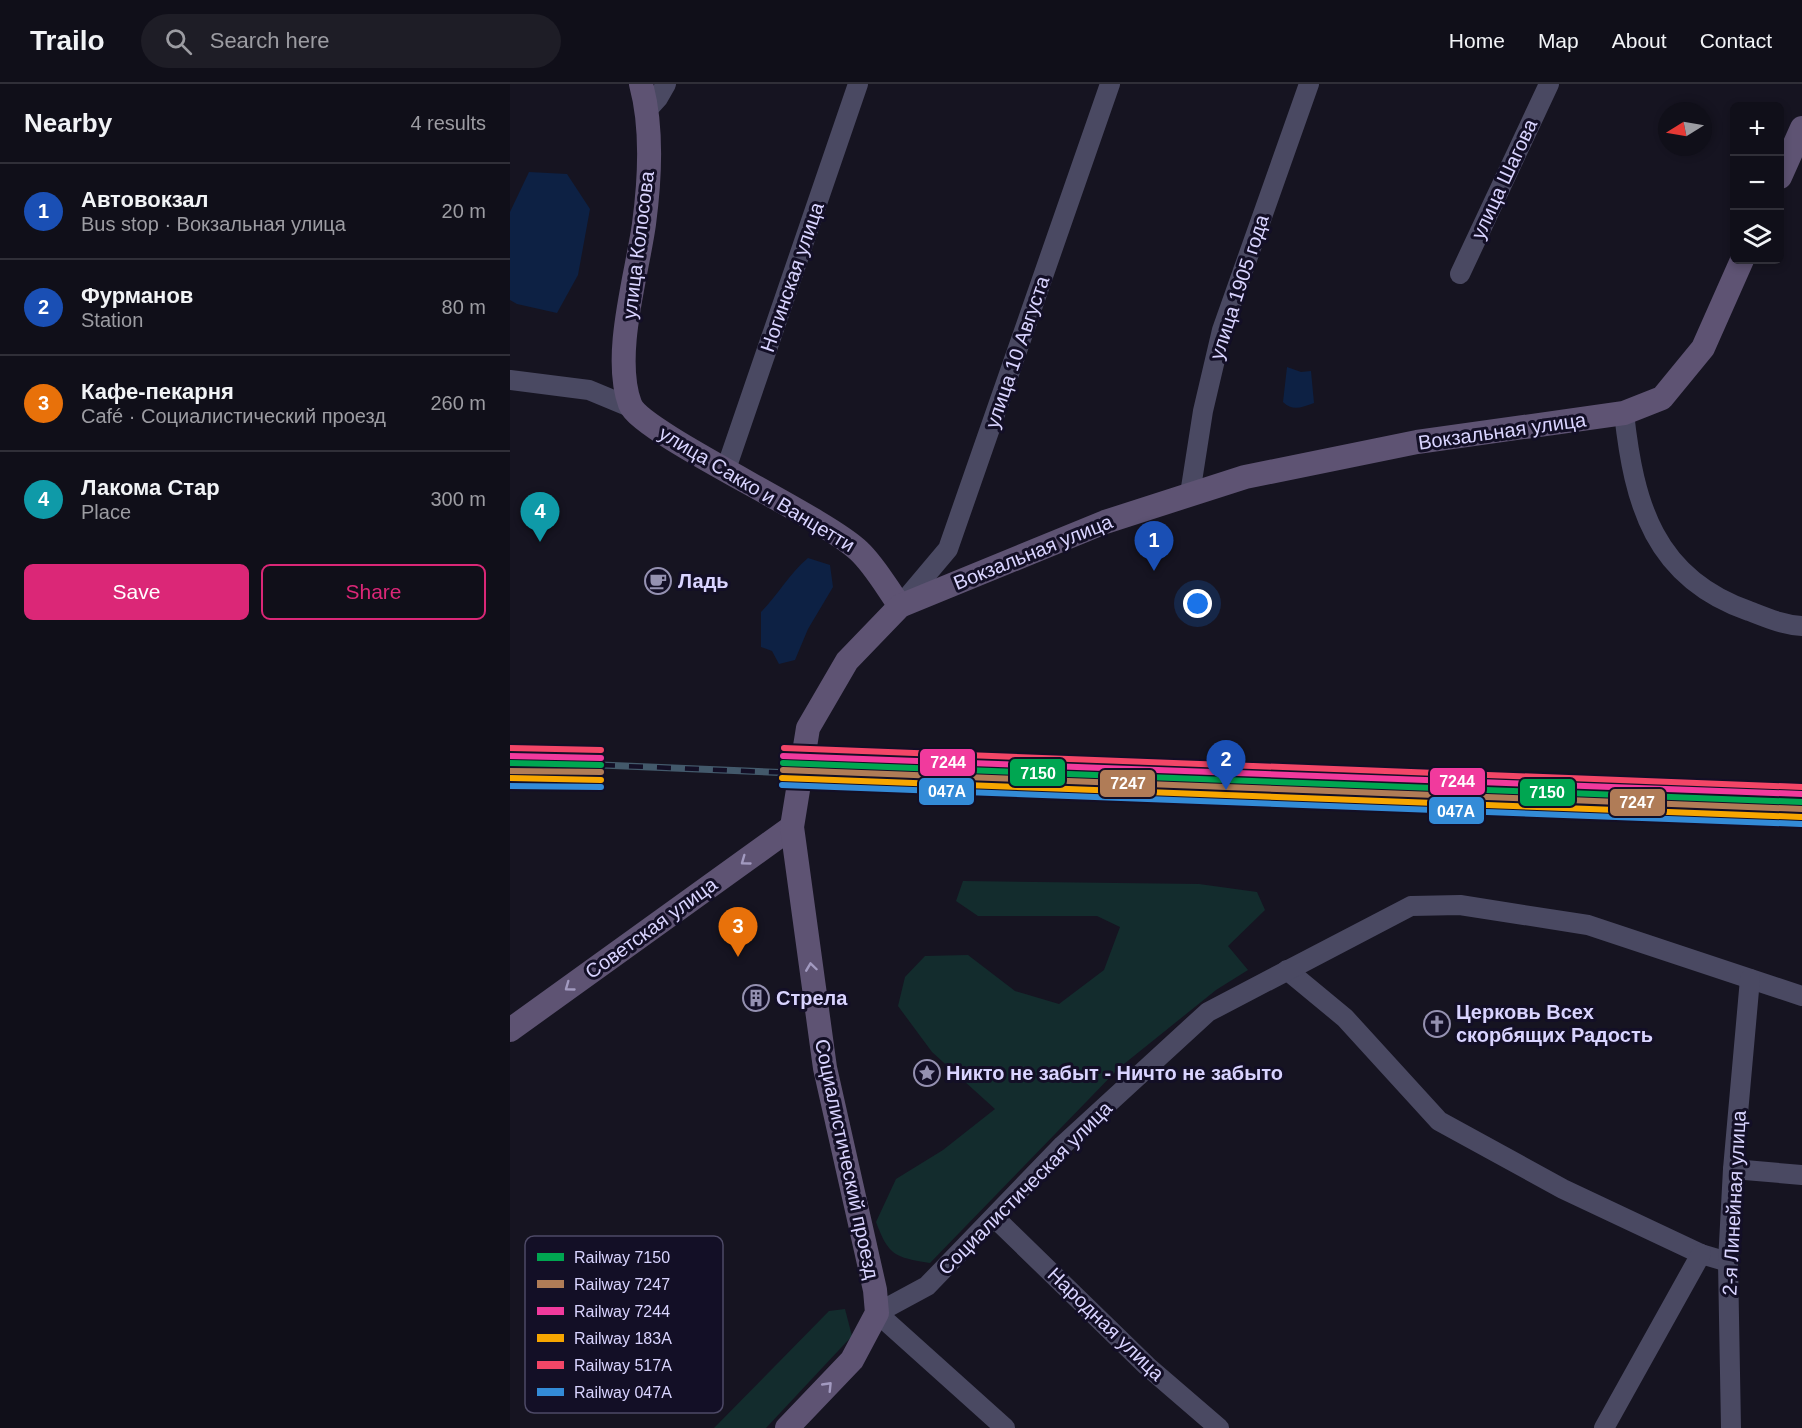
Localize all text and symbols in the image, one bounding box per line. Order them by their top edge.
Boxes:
search box [141,14,561,68]
text: Trailo [30,25,105,56]
icon: search [162,25,195,58]
text: Search here [210,28,330,53]
text: Home [1449,29,1505,52]
text: Map [1538,29,1579,52]
text: About [1612,29,1667,52]
text: Contact [1700,29,1772,52]
north arrow [1658,102,1712,156]
map controls [1730,102,1784,264]
button: + [1730,102,1784,156]
text: Nearby [24,108,112,138]
text: 4 results [410,112,486,134]
street label: улица Шагова [1467,115,1542,242]
button: − [1730,156,1784,210]
street label: улица Колосова [618,169,658,320]
text: Автовокзал [81,187,209,212]
street label: Ногинская улица [756,198,828,355]
text: 1 [38,200,49,222]
text: 20 m [442,200,486,222]
button: layers [1730,210,1784,264]
street label: улица 1905 года [1205,211,1273,362]
text: Bus stop · Вокзальная улица [81,213,346,235]
street label: улица 10 Августа [981,272,1054,431]
text: Фурманов [81,283,193,308]
text: 2 [38,296,49,318]
text: 80 m [442,296,486,318]
text: Station [81,309,143,331]
text: Кафе-пекарня [81,379,234,404]
text: 3 [38,392,49,414]
text: 260 m [430,392,486,414]
text: Café · Социалистический проезд [81,405,386,427]
street label: Вокзальная улица [1417,408,1588,454]
street label: улица Сакко и Ванцетти [655,422,859,556]
text: Лакома Стар [81,475,220,500]
text: 4 [38,488,49,510]
text: 300 m [430,488,486,510]
pin: 4 [520,492,560,542]
text: Place [81,501,131,523]
street label: Вокзальная улица [950,510,1116,594]
pin: 1 [1134,522,1174,571]
button: Save [24,564,249,620]
button: Share [261,564,486,620]
cafe icon: Ладь [643,566,673,596]
place label: Ладь [678,570,729,592]
your location [1183,589,1212,618]
pin: 2 [1206,740,1246,790]
line badge: 7244 [919,748,976,777]
text: 7244 [930,754,966,771]
line badge: 7150 [1009,758,1066,787]
text: 7150 [1020,765,1056,782]
line badge: 7244 [1429,767,1486,796]
line badge: 7247 [1099,769,1156,798]
text: 7244 [1439,773,1475,790]
text: 7247 [1110,775,1146,792]
line badge: 047А [918,777,975,806]
line badge: 7150 [1519,778,1576,807]
text: 047А [928,783,967,800]
text: 7150 [1529,784,1565,801]
line badge: 7247 [1609,788,1666,817]
text: 7247 [1619,794,1655,811]
line badge: 047А [1428,796,1485,825]
text: 047А [1437,803,1476,820]
one-way arrow [740,854,751,865]
street label: Советская улица [581,872,722,983]
pin: 3 [718,908,758,957]
one-way arrow [805,962,818,971]
one-way arrow [565,980,576,991]
building icon: Стрела [741,983,771,1013]
place label: Стрела [776,987,848,1009]
place label: Церковь Всех скорбящих Радость [1456,1001,1653,1046]
church icon: Церковь Всех скорбящих Радость [1422,1009,1452,1039]
street label: Социалистический проезд [811,1037,883,1281]
place icon: Никто не забыт - Ничто не забыто [912,1058,942,1088]
place label: Никто не забыт - Ничто не забыто [946,1062,1283,1084]
street label: Социалистическая улица [934,1096,1117,1279]
street label: 2-я Линейная улица [1718,1109,1750,1296]
legend [525,1236,723,1413]
text: Railway 7150 [574,1249,670,1266]
street label: Народная улица [1043,1263,1169,1386]
text: Railway 7247 [574,1276,670,1293]
text: Railway 7244 [574,1303,670,1320]
text: Railway 183А [574,1330,672,1347]
text: Railway 517А [574,1357,672,1374]
one-way arrow [820,1382,831,1393]
text: Railway 047А [574,1384,672,1401]

